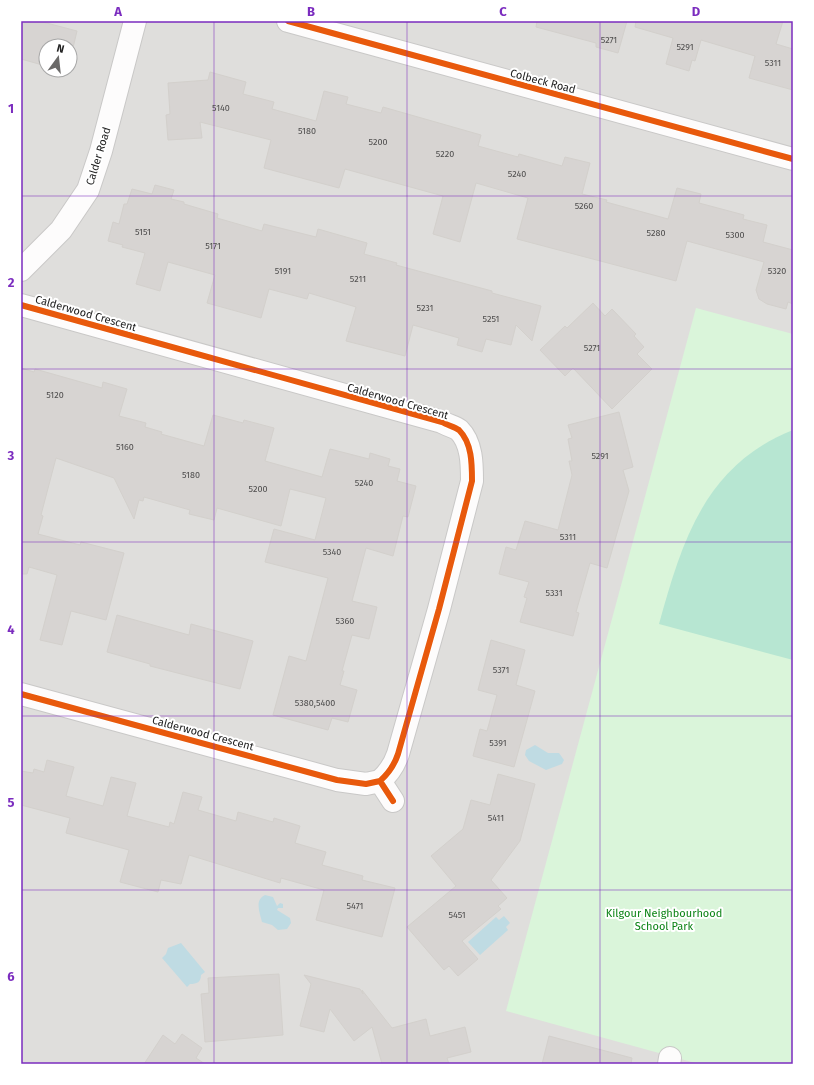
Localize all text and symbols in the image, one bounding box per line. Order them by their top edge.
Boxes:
text: A [113,4,122,19]
text: B [307,4,315,19]
text: C [499,4,507,19]
text: D [692,4,701,19]
house number: 5271 [601,35,617,45]
north arrow [38,38,78,78]
text: N [55,42,66,56]
house number: 5291 [676,42,694,52]
house number: 5311 [765,58,781,68]
street label: Colbeck Road [509,66,577,96]
text: 1 [8,101,14,116]
house number: 5140 [212,103,230,113]
street label: Calder Road [83,125,113,187]
house number: 5180 [298,126,316,136]
house number: 5200 [369,137,387,147]
house number: 5220 [436,149,454,159]
house number: 5240 [508,169,526,179]
house number: 5260 [575,201,593,211]
house number: 5151 [135,227,151,237]
house number: 5280 [647,228,665,238]
house number: 5300 [726,230,744,240]
house number: 5171 [205,241,221,251]
house number: 5191 [275,266,291,276]
house number: 5320 [768,266,786,276]
house number: 5211 [350,274,366,284]
text: 2 [8,275,15,290]
street label: Calderwood Crescent [34,293,138,334]
house number: 5231 [417,303,433,313]
house number: 5251 [483,314,499,324]
house number: 5271 [584,343,600,353]
street label: Calderwood Crescent [346,381,450,422]
house number: 5120 [46,390,64,400]
house number: 5160 [116,442,134,452]
text: 3 [7,448,15,463]
house number: 5291 [591,451,609,461]
house number: 5180 [182,470,200,480]
house number: 5240 [355,478,373,488]
house number: 5200 [249,484,267,494]
house number: 5311 [560,532,576,542]
house number: 5340 [323,547,341,557]
house number: 5331 [545,588,563,598]
house number: 5360 [336,616,354,626]
text: 4 [7,622,15,637]
house number: 5371 [493,665,509,675]
house number: 5380,5400 [295,698,335,708]
street label: Calderwood Crescent [151,714,255,753]
house number: 5391 [489,738,507,748]
text: 5 [8,795,15,810]
house number: 5411 [488,813,504,823]
house number: 5471 [347,901,363,911]
park label: Kilgour Neighbourhood School Park [606,907,722,933]
house number: 5451 [448,910,466,920]
text: 6 [7,969,15,984]

